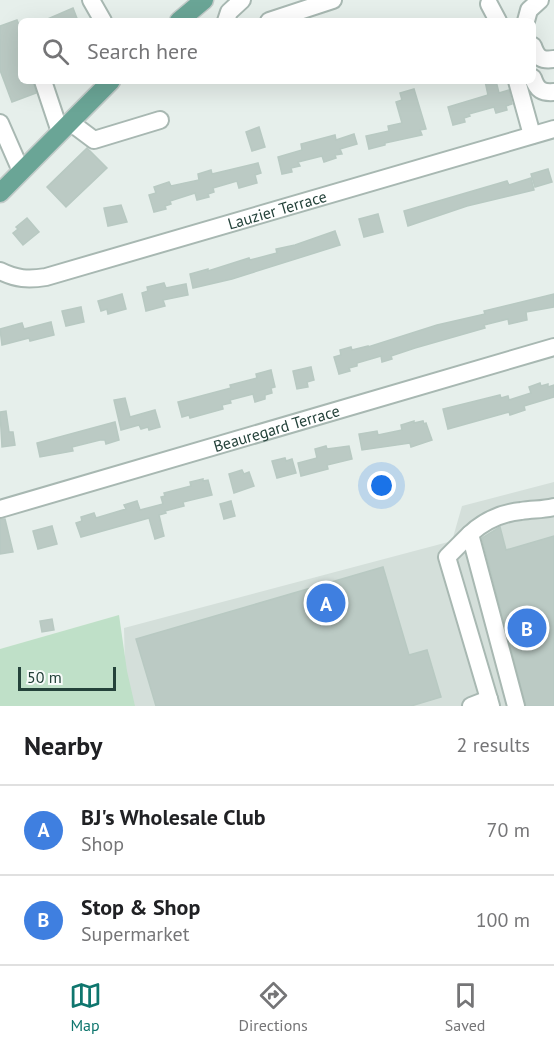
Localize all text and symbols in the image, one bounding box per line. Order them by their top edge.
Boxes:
search box [18,18,536,84]
icon: search [39,35,72,68]
text: Search here [87,37,198,65]
street label: Lauzier Terrace [225,186,329,234]
street label: Beauregard Terrace [211,400,342,456]
your location [367,471,396,500]
pin: A [306,580,346,626]
pin: B [508,606,546,650]
scale bar [18,664,116,692]
text: 50 m [27,667,62,687]
text: Nearby [24,729,102,762]
text: 2 results [457,732,530,758]
text: BJ's Wholesale Club [81,803,266,831]
text: A [37,817,50,843]
text: 70 m [487,817,530,843]
text: Shop [81,831,124,857]
text: Stop & Shop [81,893,200,921]
text: B [38,907,49,933]
text: 100 m [476,907,530,933]
text: Supermarket [81,921,189,947]
tab: Map [69,979,102,1035]
tab: Directions [239,979,308,1035]
tab: Saved [445,979,485,1035]

